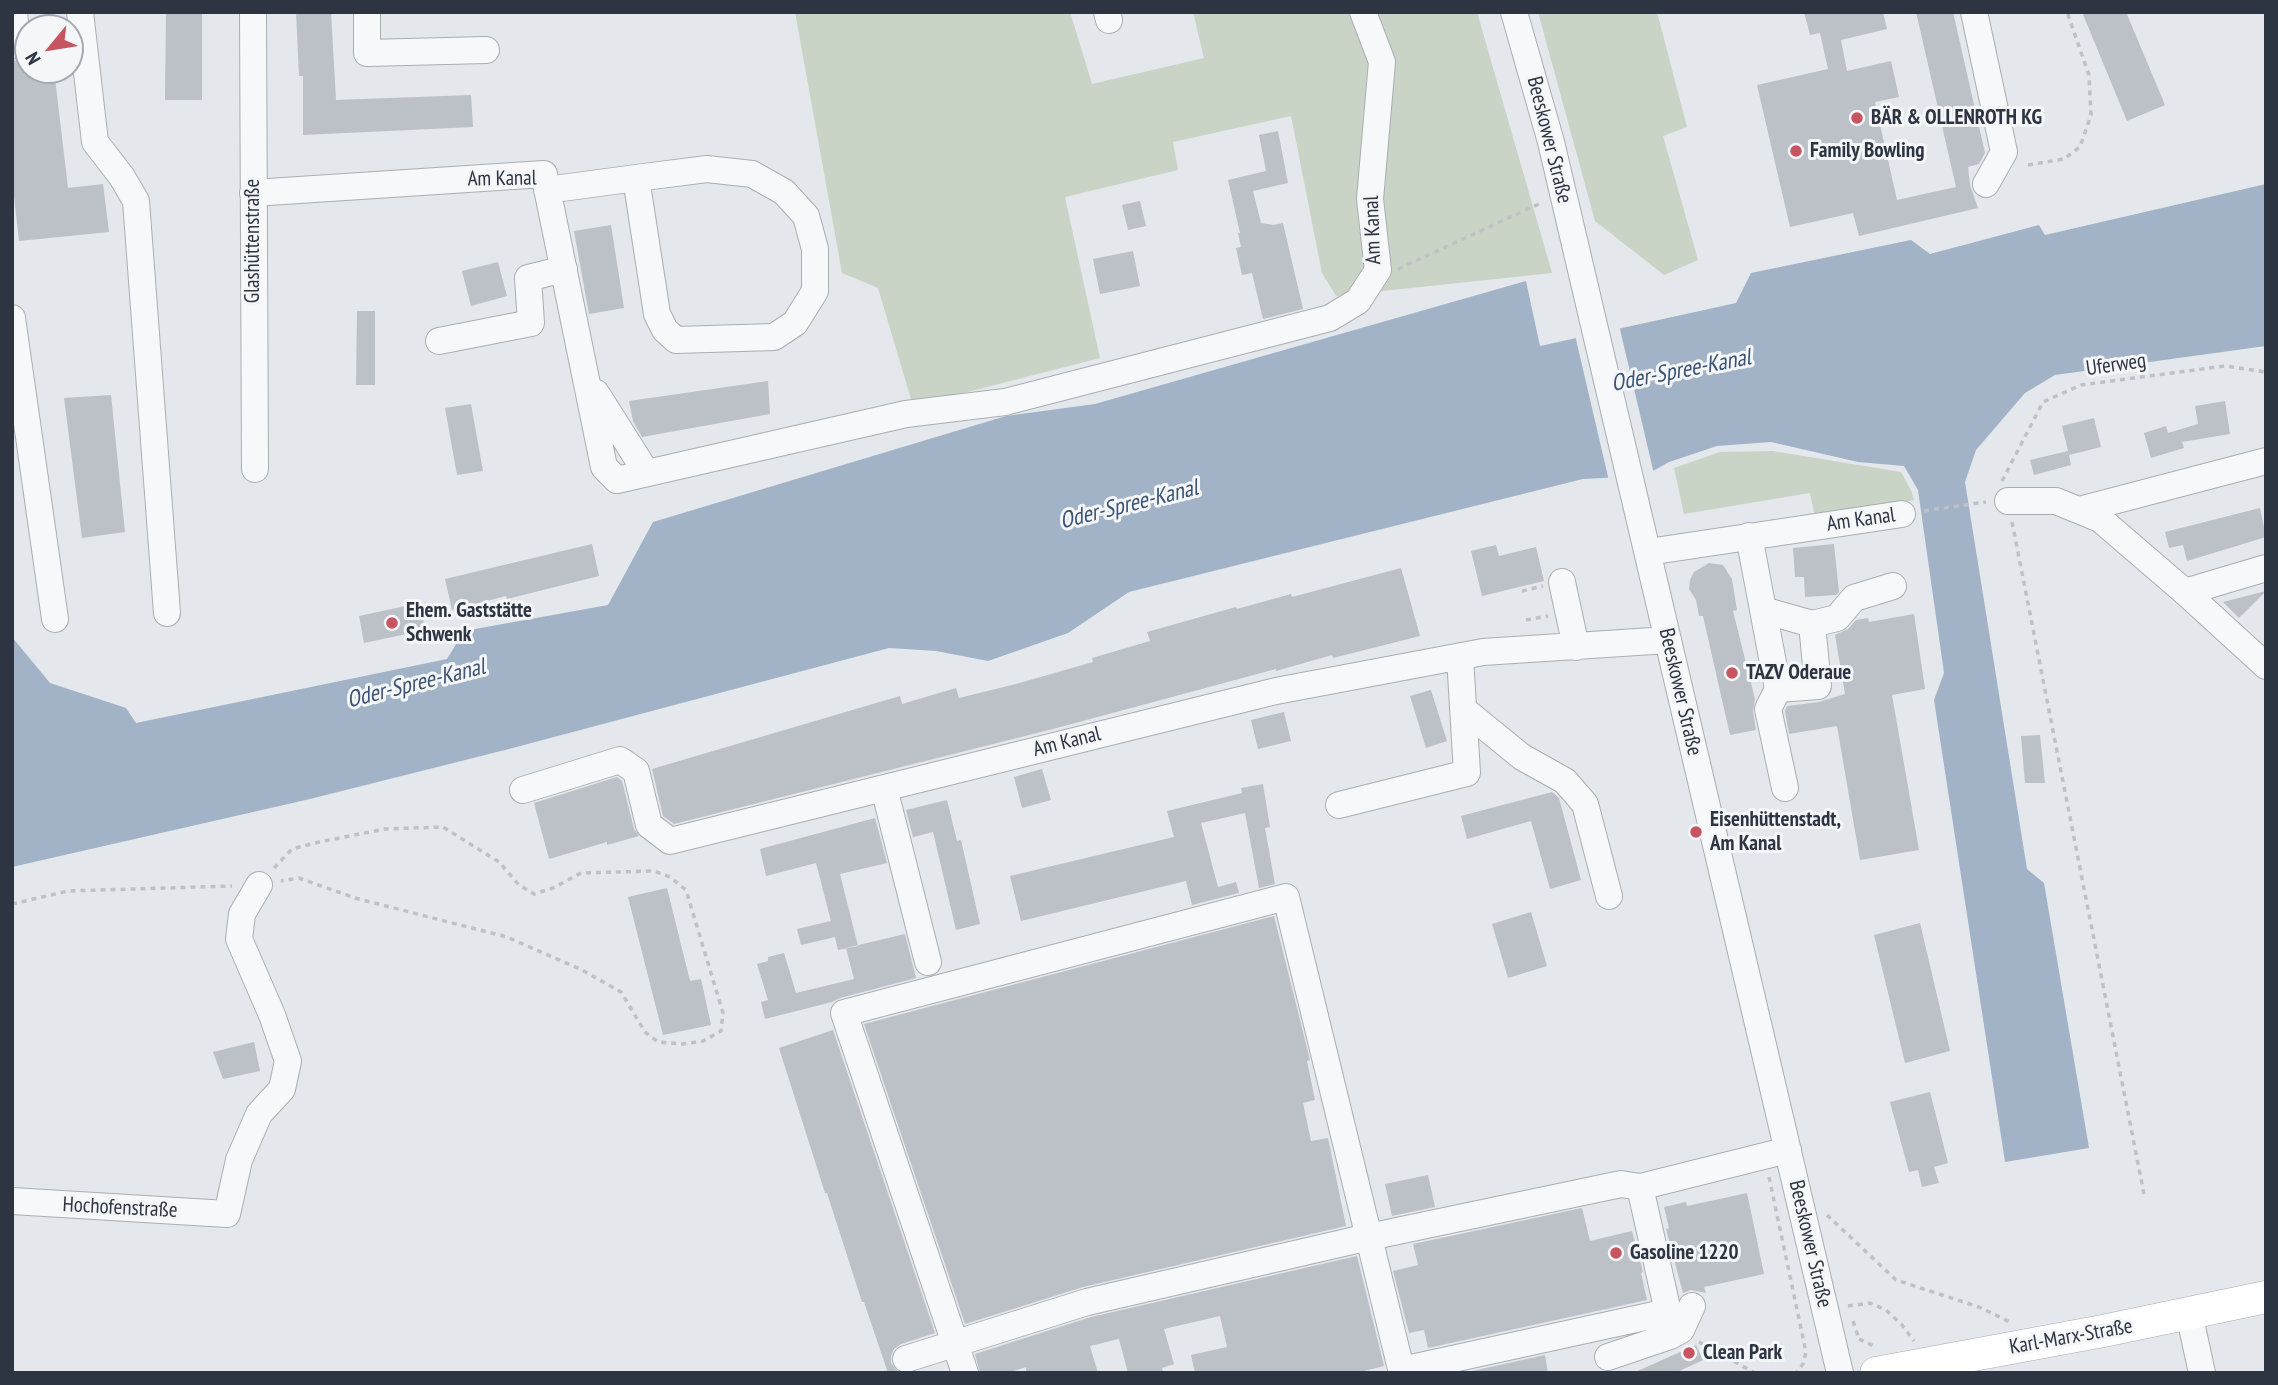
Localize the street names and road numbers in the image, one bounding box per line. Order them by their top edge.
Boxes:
street label: Beeskower Straße [1521,74,1577,206]
street label: Am Kanal [467,166,537,192]
street label: Glashüttenstraße [240,179,266,303]
street label: Am Kanal [1359,195,1387,265]
street label: Uferweg [2084,348,2148,382]
street label: Am Kanal [1825,503,1897,537]
street label: Beeskower Straße [1653,626,1707,758]
street label: Am Kanal [1031,721,1103,763]
street label: Beeskower Straße [1783,1178,1837,1310]
street label: Hochofenstraße [62,1192,178,1224]
street label: Karl-Marx-Straße [2008,1314,2134,1360]

